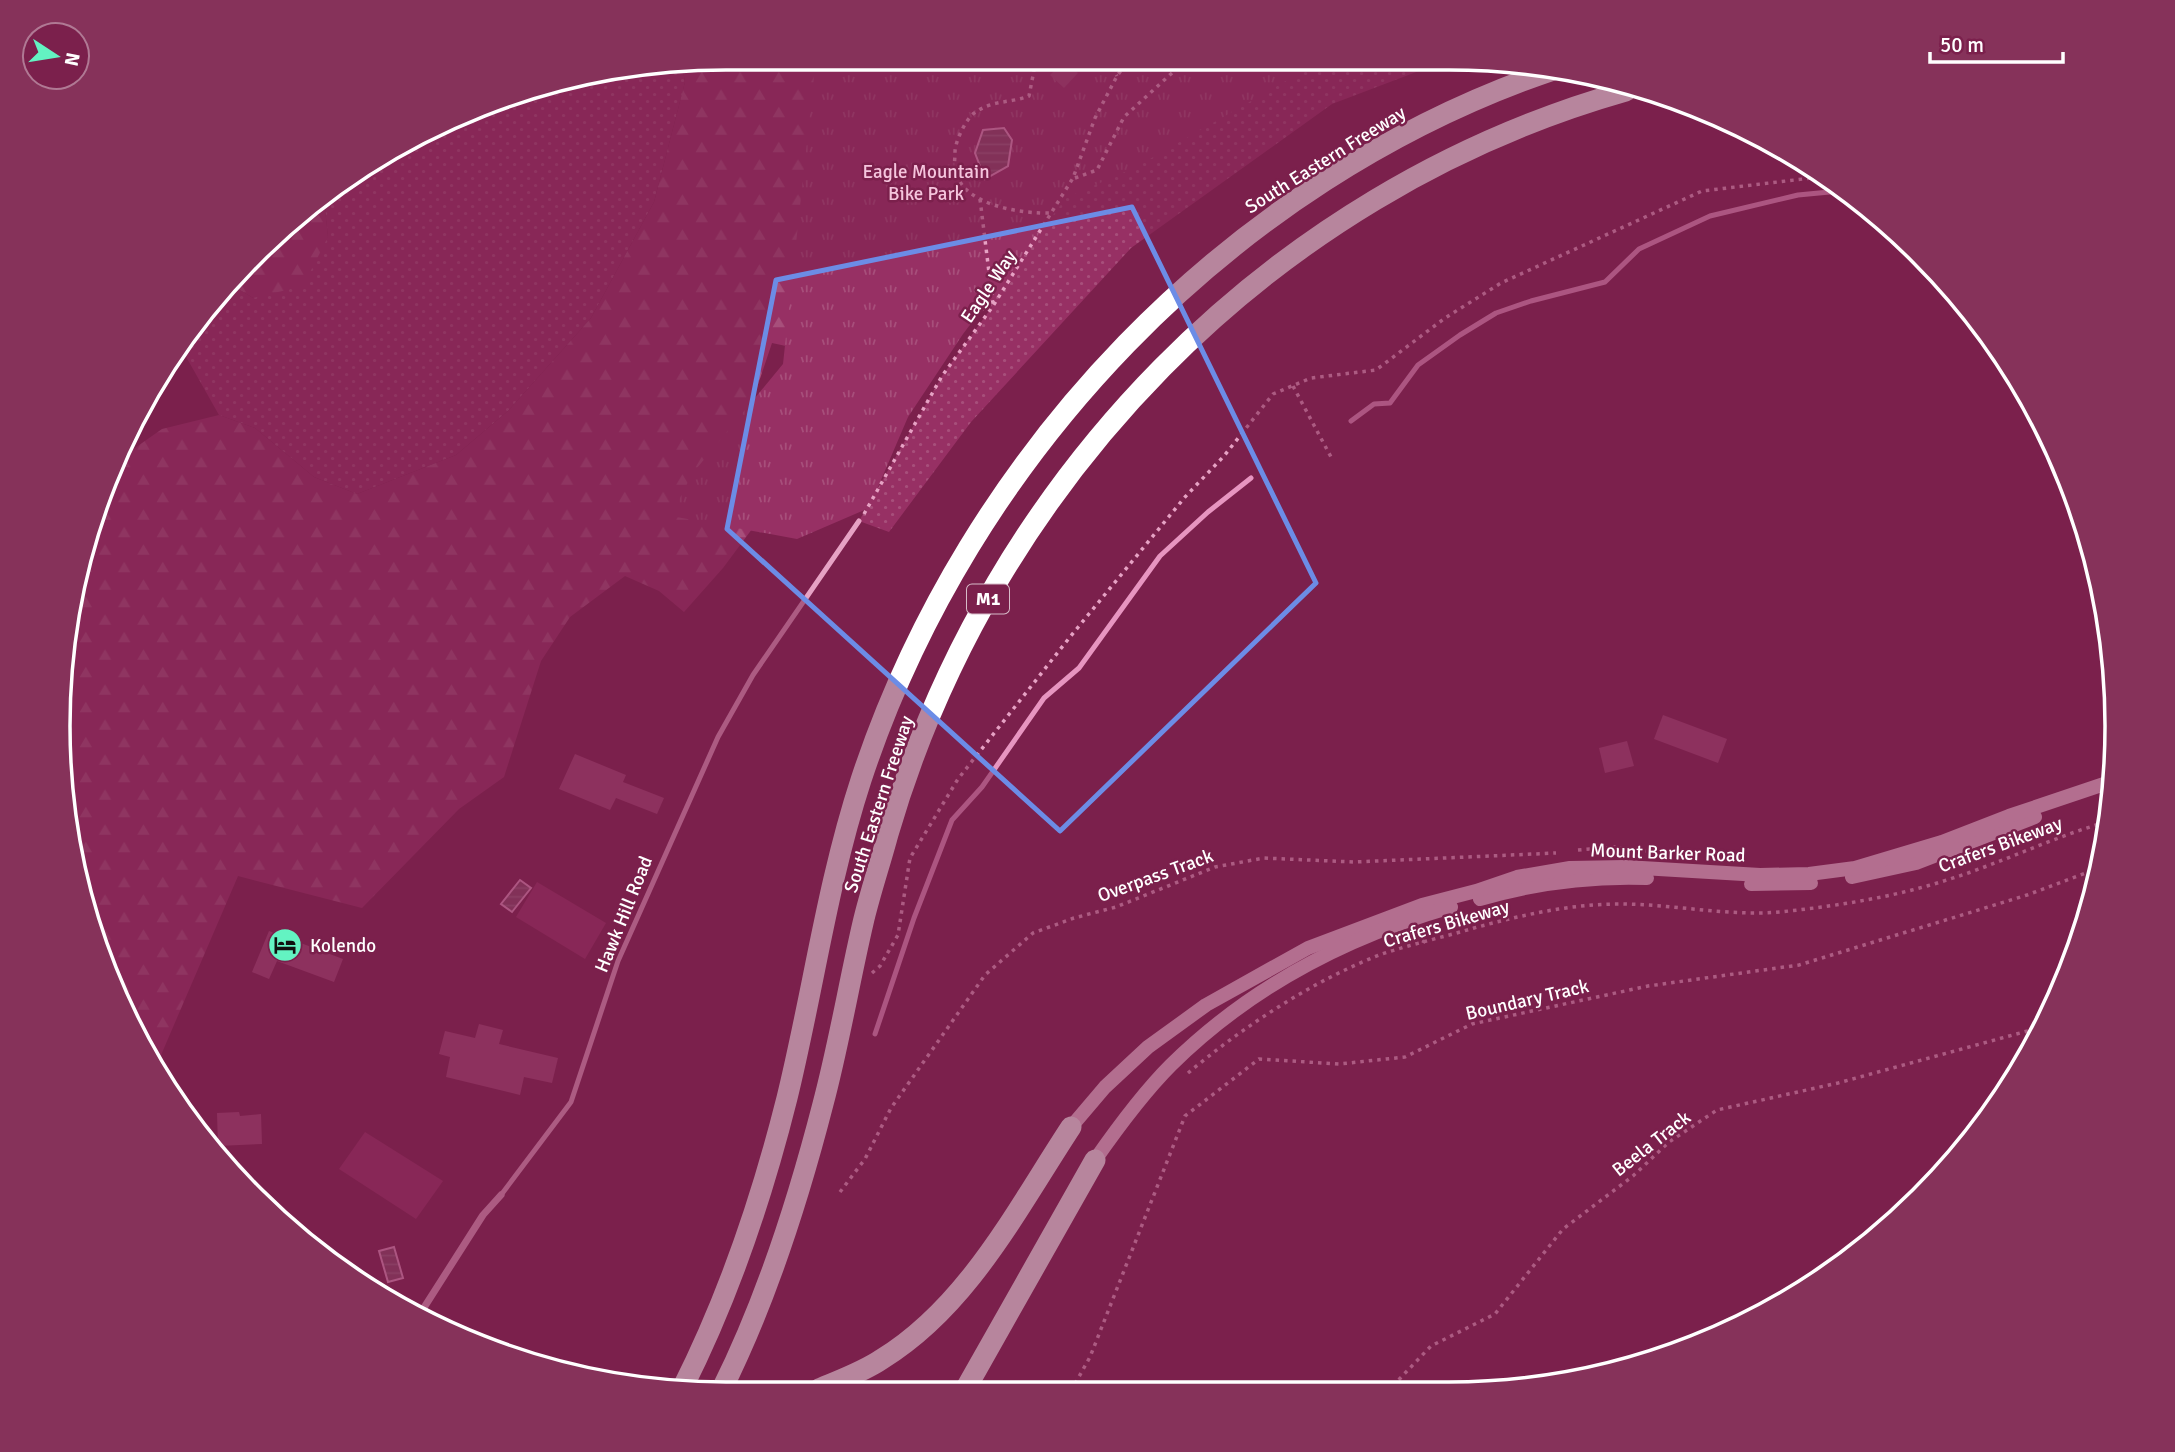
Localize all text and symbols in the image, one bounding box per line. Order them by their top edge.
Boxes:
north arrow [21,21,91,91]
scale bar [1930,21,2063,65]
text: 50 m [1940,32,1984,58]
text: N [59,50,85,68]
street label: South Eastern Freeway [1241,101,1410,219]
park label: Eagle Mountain Bike Park [862,160,990,206]
street label: Eagle Way [956,245,1022,328]
road number: M1 [967,584,1009,614]
street label: South Eastern Freeway [839,713,919,896]
street label: Crafers Bikeway [1935,811,2066,878]
street label: Mount Barker Road [1590,838,1746,868]
street label: Overpass Track [1094,844,1217,908]
street label: Hawk Hill Road [590,853,658,976]
street label: Crafers Bikeway [1380,894,1512,953]
hotel icon: Kolendo [266,926,304,964]
place label: Kolendo [310,934,376,958]
street label: Boundary Track [1463,974,1592,1026]
street label: Beela Track [1607,1105,1696,1182]

